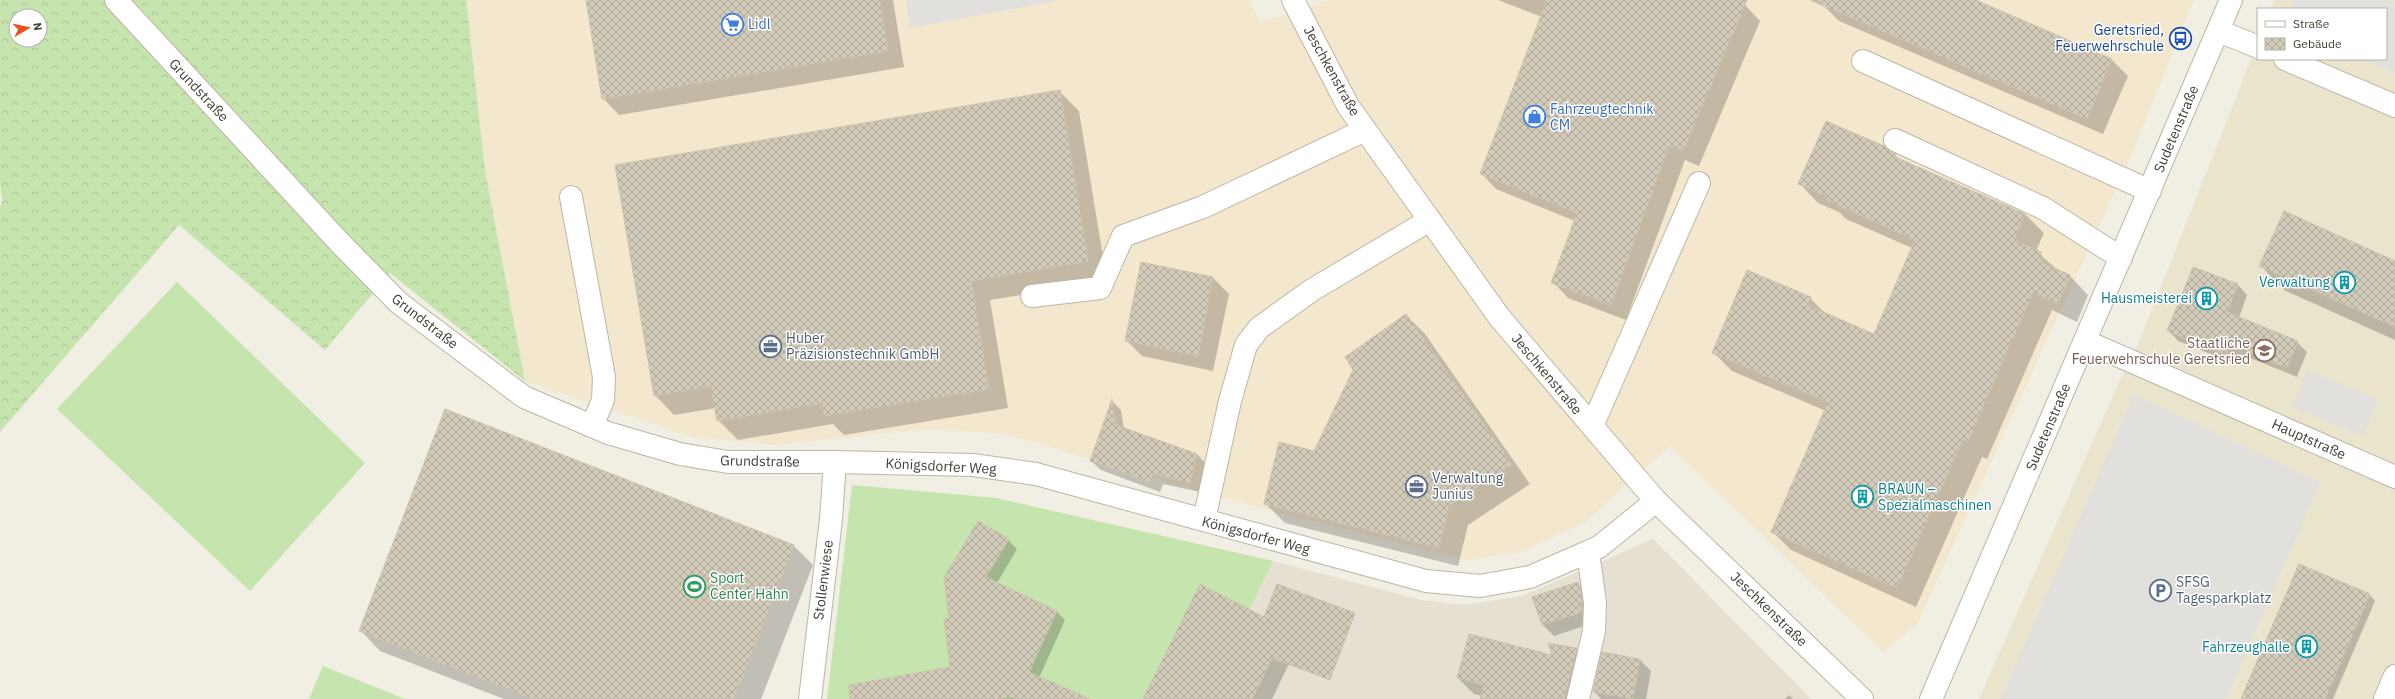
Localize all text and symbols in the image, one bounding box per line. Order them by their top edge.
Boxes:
north arrow [8,8,48,48]
legend [2257,8,2387,60]
supermarket icon: Lidl [719,11,745,37]
place label: Lidl [748,15,771,33]
text: Straße [2293,16,2330,31]
text: N [30,21,45,31]
place label: Geretsried, Feuerwehrschule [2055,21,2164,55]
street label: Jeschkenstraße [1300,23,1364,119]
bus stop icon: Geretsried, Feuerwehrschule [2167,25,2193,51]
text: Gebäude [2293,36,2342,51]
street label: Grundstraße [165,55,233,126]
street label: Sudetenstraße [2150,82,2203,175]
place label: Fahrzeugtechnik CM [1550,100,1654,134]
shop icon: Fahrzeugtechnik CM [1522,104,1548,130]
building icon: Verwaltung [2332,269,2358,295]
place label: Verwaltung [2259,273,2331,291]
building icon: Hausmeisterei [2194,285,2220,311]
street label: Grundstraße [388,289,462,353]
place label: Hausmeisterei [2101,289,2192,307]
place label: Huber Präzisionstechnik GmbH [786,329,939,363]
street label: Jeschkenstraße [1508,330,1586,418]
office icon: Huber Präzisionstechnik GmbH [758,333,784,359]
place label: Staatliche Feuerwehrschule Geretsried [2072,334,2250,368]
school or university icon: Staatliche Feuerwehrschule Geretsried [2252,338,2278,364]
street label: Sudetenstraße [2022,380,2075,473]
street label: Hauptstraße [2269,415,2349,463]
street label: Grundstraße [720,451,800,471]
street label: Königsdorfer Weg [885,454,998,478]
place label: Verwaltung Junius [1432,469,1504,503]
office icon: Verwaltung Junius [1404,473,1430,499]
place label: BRAUN – Spezialmaschinen [1878,480,1992,514]
building icon: BRAUN – Spezialmaschinen [1849,484,1875,510]
street label: Königsdorfer Weg [1200,512,1313,558]
street label: Stollenwiese [809,539,837,621]
street label: Jeschkenstraße [1727,568,1812,651]
place label: Sport Center Hahn [710,569,789,603]
sports icon: Sport Center Hahn [681,573,707,599]
place label: SFSG Tagesparkplatz [2176,573,2272,607]
parking icon: SFSG Tagesparkplatz [2148,577,2174,603]
building icon: Fahrzeughalle [2293,634,2319,660]
place label: Fahrzeughalle [2202,638,2290,656]

